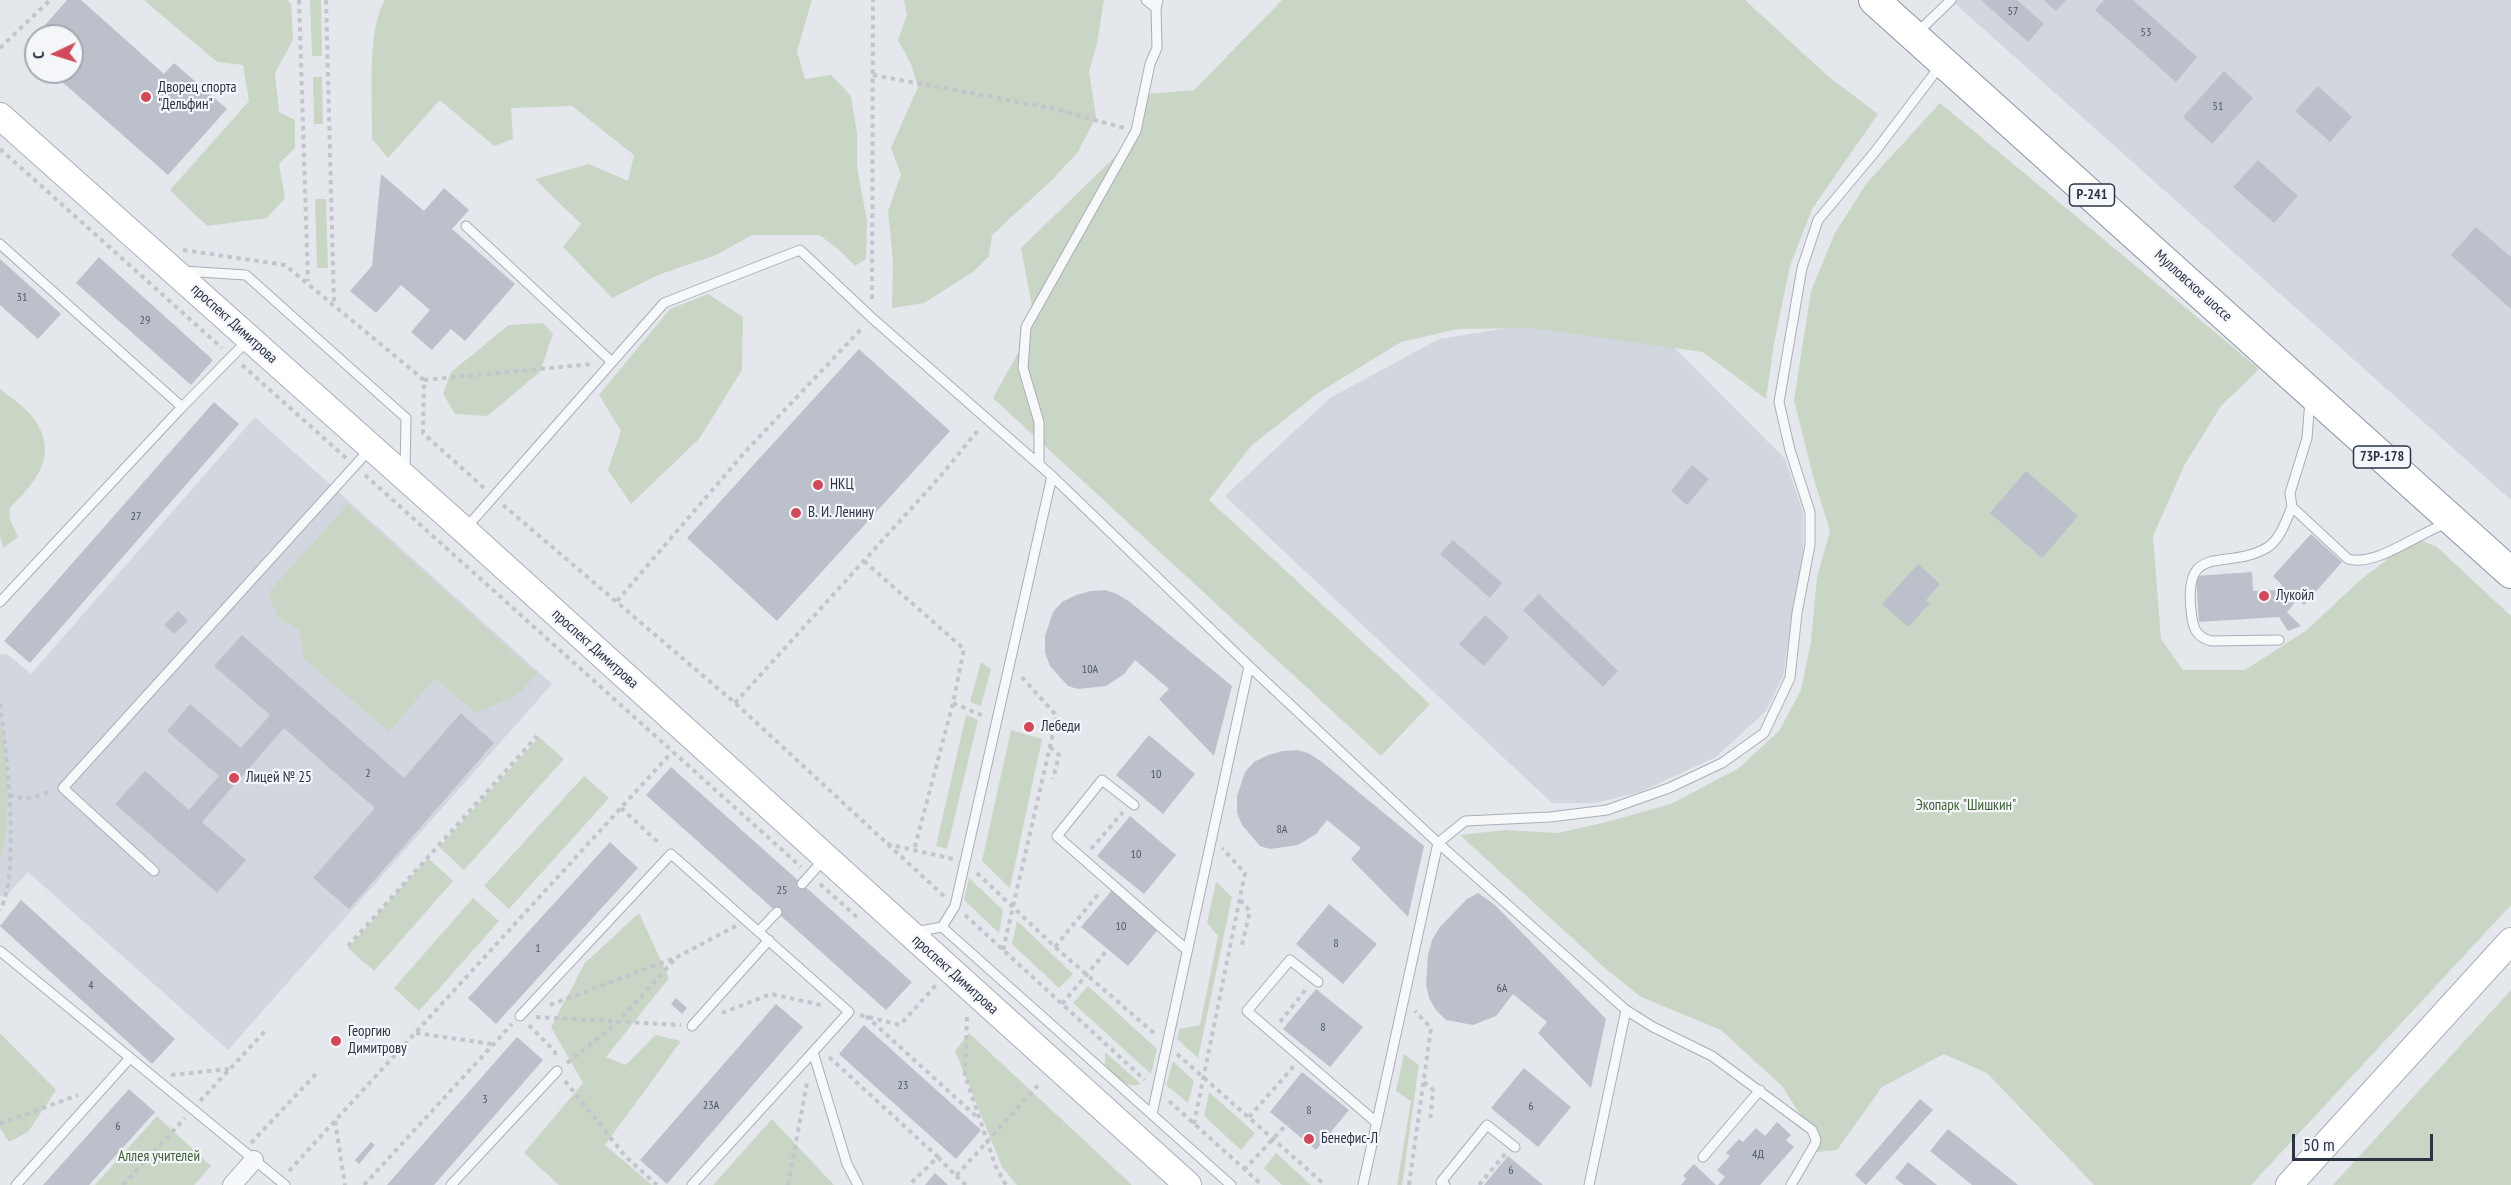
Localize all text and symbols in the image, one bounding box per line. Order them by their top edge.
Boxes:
house number: 57 [2008,5,2018,19]
north arrow [24,24,84,84]
house number: 53 [2141,26,2151,40]
text: С [28,51,48,59]
place label: Дворец спорта "Дельфин" [158,79,237,114]
marker: Дворец спорта "Дельфин" [139,90,153,104]
house number: 51 [2213,100,2223,114]
road number: Р-241 [2070,184,2114,206]
street label: Мулловское шоссе [2150,246,2236,326]
street label: проспект Димитрова [187,280,281,368]
house number: 31 [17,291,27,305]
house number: 29 [140,314,150,328]
road number: 73Р-178 [2354,446,2410,468]
place label: НКЦ [830,476,854,494]
marker: НКЦ [811,478,825,492]
place label: В. И. Ленину [808,504,874,522]
marker: В. И. Ленину [789,506,803,520]
house number: 27 [131,510,141,524]
place label: Лукойл [2276,587,2314,605]
marker: Лукойл [2257,589,2271,603]
street label: проспект Димитрова [548,605,642,693]
house number: 10А [1082,663,1098,677]
place label: Лебеди [1041,718,1080,736]
marker: Лебеди [1022,720,1036,734]
house number: 2 [365,767,371,781]
house number: 10 [1151,768,1161,782]
place label: Лицей № 25 [246,769,312,787]
marker: Лицей № 25 [227,771,241,785]
park label: Экопарк "Шишкин" [1916,797,2016,815]
house number: 8А [1276,823,1288,837]
house number: 10 [1131,848,1141,862]
house number: 25 [777,884,787,898]
house number: 10 [1116,920,1126,934]
street label: проспект Димитрова [908,931,1002,1019]
house number: 8 [1333,937,1339,951]
house number: 1 [535,942,541,956]
house number: 4 [88,979,94,993]
house number: 6А [1496,982,1508,996]
house number: 8 [1320,1021,1326,1035]
place label: Георгию Димитрову [348,1023,407,1058]
marker: Георгию Димитрову [329,1034,343,1048]
house number: 23 [898,1079,908,1093]
house number: 3 [482,1093,488,1107]
house number: 23А [703,1099,719,1113]
house number: 6 [1528,1100,1534,1114]
house number: 8 [1306,1104,1312,1118]
house number: 6 [115,1120,121,1134]
scale bar [2295,1122,2436,1160]
place label: Бенефис-Л [1321,1130,1378,1148]
marker: Бенефис-Л [1302,1132,1316,1146]
text: 50 m [2303,1133,2335,1156]
park label: Аллея учителей [118,1148,200,1166]
house number: 4Д [1752,1148,1764,1162]
house number: 6 [1508,1164,1514,1178]

